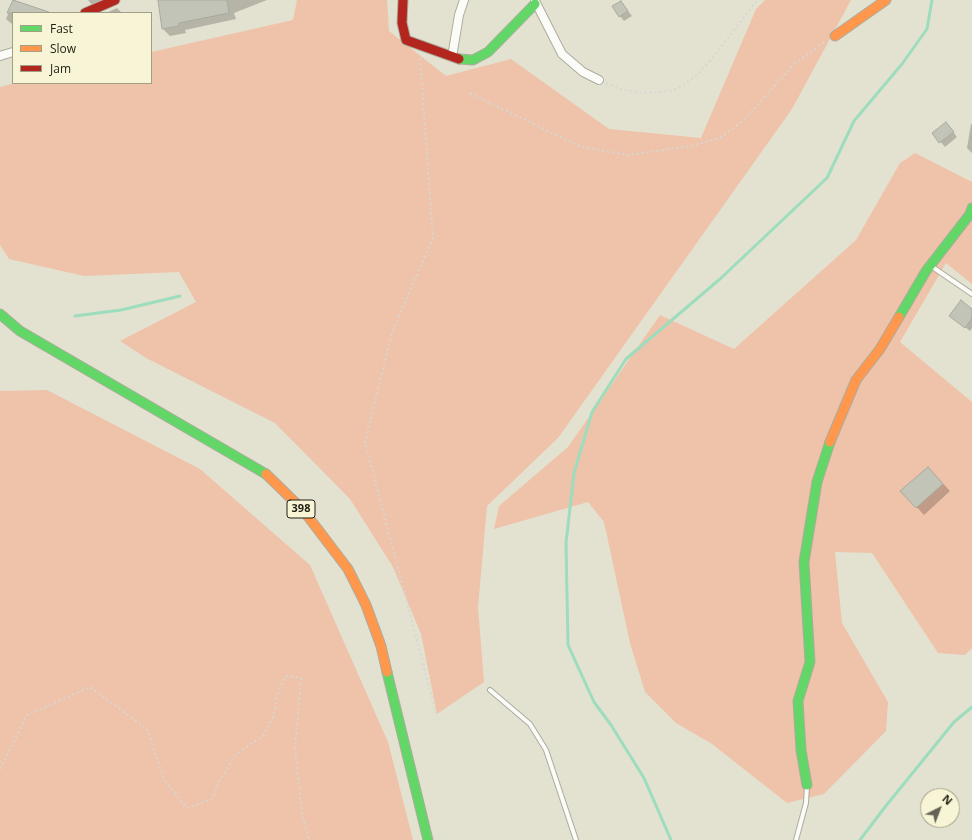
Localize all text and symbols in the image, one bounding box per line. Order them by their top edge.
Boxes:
legend [12,12,152,84]
text: Fast [50,20,73,37]
text: Slow [50,40,76,57]
text: Jam [50,60,71,77]
road number: 398 [287,500,315,518]
north arrow [920,788,960,828]
text: N [939,791,956,808]

